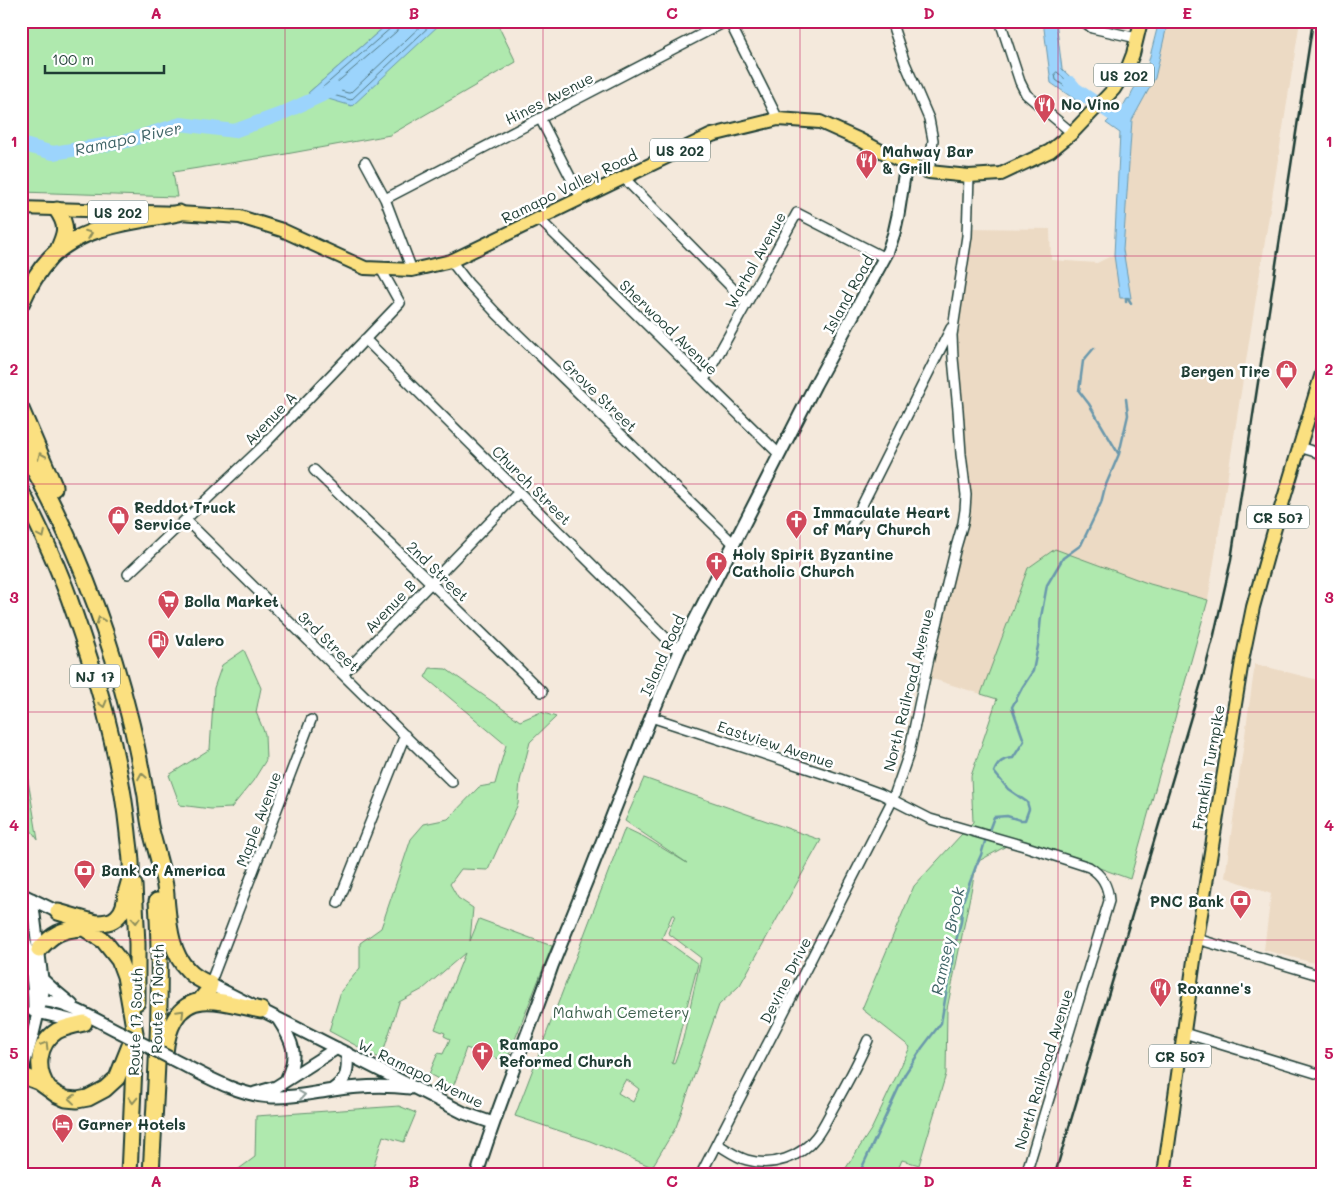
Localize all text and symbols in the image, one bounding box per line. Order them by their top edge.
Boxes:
text: A [150,2,162,23]
text: B [409,2,419,23]
text: C [666,2,678,23]
text: D [923,2,935,23]
text: E [1182,2,1192,23]
scale bar [45,42,164,74]
text: 100 m [52,49,94,69]
road number: US 202 [1094,64,1154,86]
street label: Hines Avenue [501,67,597,129]
restaurant icon: No Vino [1033,92,1057,123]
place label: No Vino [1061,94,1120,114]
water label: Ramapo River [73,116,183,160]
text: 1 [10,130,18,151]
text: 1 [1325,130,1333,151]
road number: US 202 [650,138,710,162]
place label: Mahway Bar & Grill [882,141,974,178]
street label: Ramapo Valley Road [498,144,640,228]
restaurant icon: Mahway Bar & Grill [854,148,878,179]
road number: US 202 [88,200,148,223]
street label: Warhol Avenue [720,208,790,312]
one-way arrow [85,230,93,240]
street label: Island Road [818,251,878,337]
street label: Sherwood Avenue [616,275,722,379]
street label: Grove Street [558,354,642,436]
text: 2 [10,358,19,379]
text: 2 [1325,358,1334,379]
shop icon: Bergen Tire [1274,359,1298,390]
place label: Bergen Tire [1181,361,1270,381]
street label: Avenue A [240,387,300,449]
street label: Church Street [488,441,576,529]
one-way arrow [37,452,48,461]
place label: Reddot Truck Service [134,497,236,534]
place label: Immaculate Heart of Mary Church [813,502,951,539]
shop icon: Reddot Truck Service [106,504,130,535]
road number: CR 507 [1247,506,1309,528]
church icon: Immaculate Heart of Mary Church [785,509,809,540]
one-way arrow [36,530,47,539]
street label: 2nd Street [403,536,473,606]
place label: Holy Spirit Byzantine Catholic Church [732,544,893,581]
church icon: Holy Spirit Byzantine Catholic Church [704,551,728,582]
street label: Avenue B [360,575,420,637]
text: 3 [9,586,19,607]
text: 3 [1324,586,1334,607]
supermarket icon: Bolla Market [156,589,180,620]
place label: Bolla Market [184,591,279,611]
street label: 3rd Street [294,607,364,675]
street label: North Railroad Avenue [878,607,938,773]
street label: Island Road [635,611,689,699]
one-way arrow [96,616,106,624]
fuel station icon: Valero [147,628,171,659]
place label: Valero [175,630,224,650]
road number: NJ 17 [70,664,120,688]
one-way arrow [97,700,108,709]
street label: Franklin Turnpike [1187,703,1229,831]
street label: Eastview Avenue [715,716,837,772]
street label: Maple Avenue [231,769,285,869]
one-way arrow [137,772,148,781]
text: 4 [9,814,19,835]
text: 4 [1324,814,1334,835]
bank icon: Bank of America [73,858,97,889]
place label: Bank of America [101,860,226,880]
water label: Ramsey Brook [925,885,969,997]
bank icon: PNC Bank [1228,889,1252,920]
place label: PNC Bank [1150,891,1224,911]
one-way arrow [130,916,141,924]
street label: Devine Drive [755,934,815,1026]
street label: Route 17 North [146,944,168,1054]
street label: Route 17 South [123,968,147,1076]
restaurant icon: Roxanne's [1149,976,1173,1007]
place label: Roxanne's [1177,978,1251,998]
street label: North Railroad Avenue [1009,986,1077,1152]
park label: Mahwah Cemetery [553,1002,689,1022]
one-way arrow [175,1009,184,1018]
street label: W. Ramapo Avenue [355,1034,487,1112]
place label: Ramapo Reformed Church [499,1034,632,1071]
one-way arrow [39,1041,49,1050]
church icon: Ramapo Reformed Church [471,1041,495,1072]
text: 5 [9,1042,19,1063]
text: 5 [1324,1042,1334,1063]
road number: CR 507 [1149,1044,1211,1068]
one-way arrow [298,1090,306,1101]
one-way arrow [67,1094,75,1105]
one-way arrow [128,1096,138,1104]
hotel icon: Garner Hotels [50,1112,74,1143]
place label: Garner Hotels [78,1114,186,1134]
text: A [150,1170,162,1191]
text: B [409,1170,419,1191]
text: C [666,1170,678,1191]
text: D [923,1170,935,1191]
text: E [1182,1170,1192,1191]

